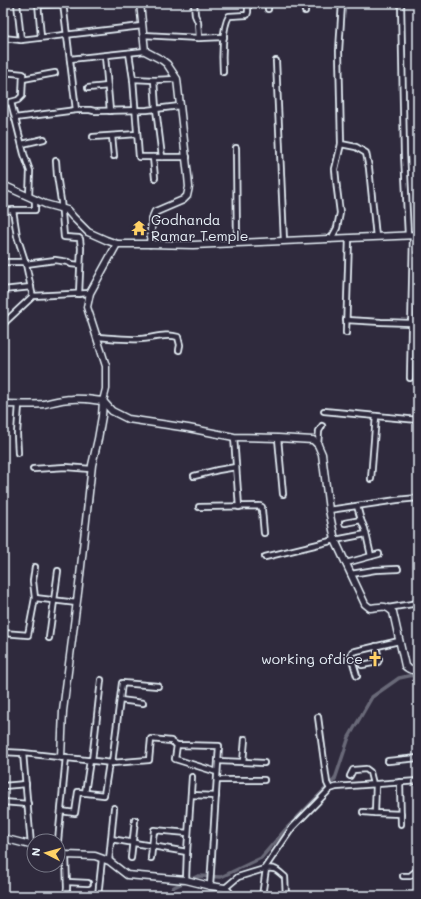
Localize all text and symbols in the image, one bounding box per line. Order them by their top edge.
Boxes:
place label: Godhanda Ramar Temple [151,210,249,245]
temple icon: Godhanda Ramar Temple [130,219,148,237]
place label: working ofdice [261,649,363,668]
church icon: working ofdice [366,650,384,668]
north arrow [26,833,66,873]
text: N [28,847,43,857]

